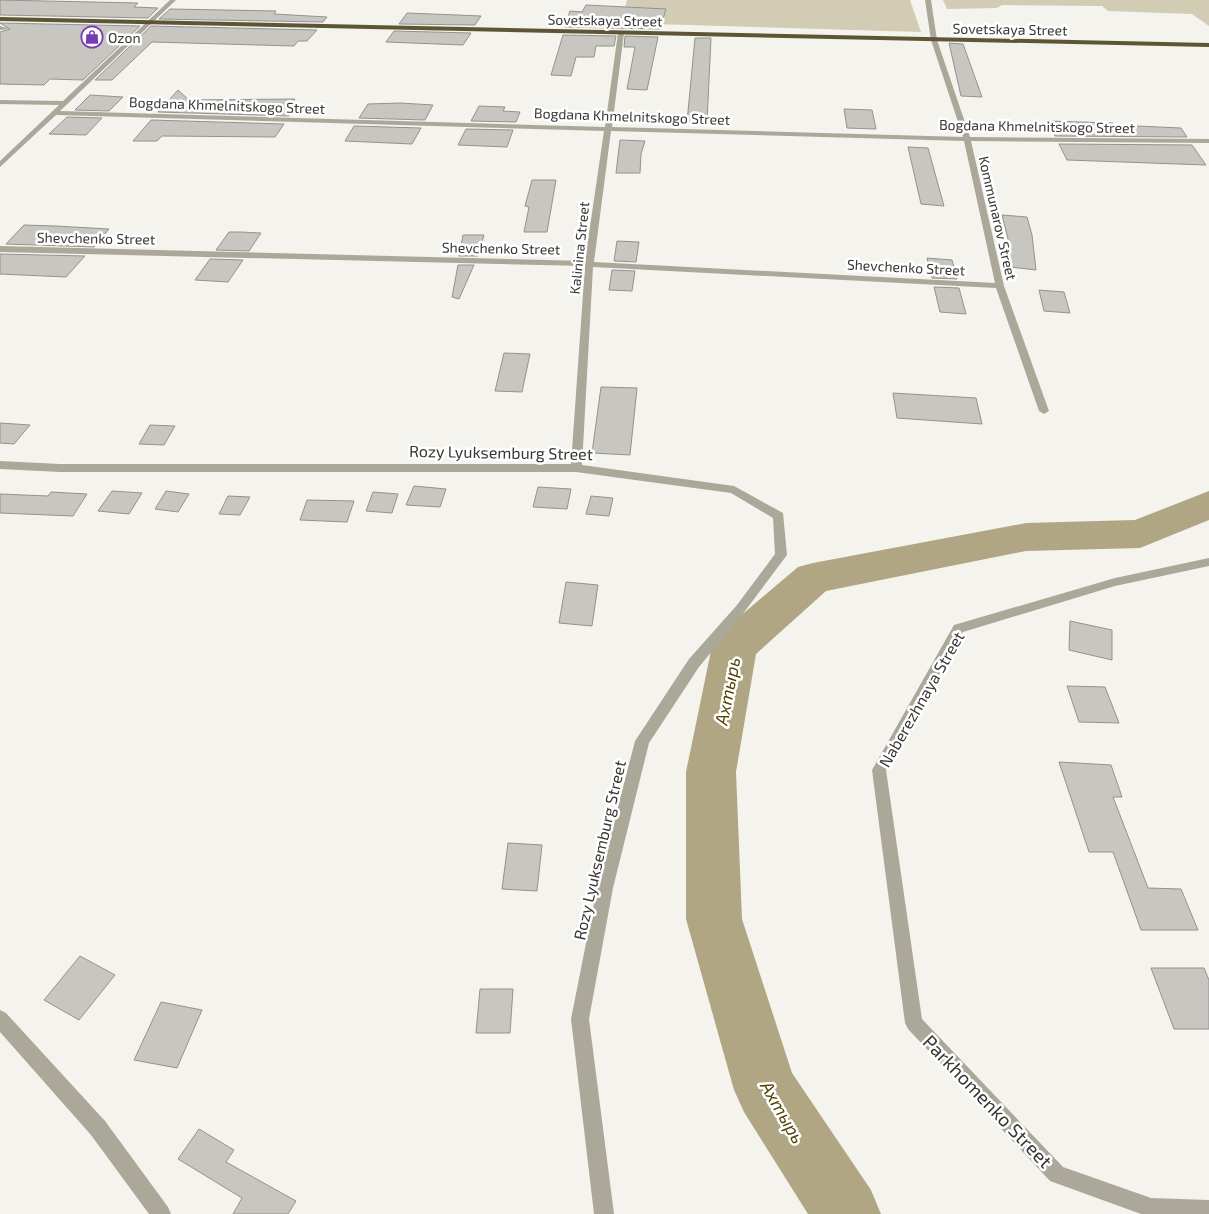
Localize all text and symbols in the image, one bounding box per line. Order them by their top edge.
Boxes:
street label: Sovetskaya Street [547,10,663,30]
street label: Sovetskaya Street [952,19,1068,39]
shop icon: Ozon [80,25,104,49]
place label: Ozon [108,29,141,46]
street label: Bogdana Khmelnitskogo Street [129,93,325,117]
street label: Bogdana Khmelnitskogo Street [534,104,730,128]
street label: Bogdana Khmelnitskogo Street [939,116,1135,136]
street label: Kommunarov Street [975,154,1021,282]
street label: Kalinina Street [566,201,592,295]
street label: Shevchenko Street [37,228,155,248]
street label: Shevchenko Street [442,238,560,258]
street label: Shevchenko Street [846,255,966,279]
street label: Rozy Lyuksemburg Street [409,441,593,463]
street label: Naberezhnaya Street [874,628,968,770]
water label: Ахтырь [709,655,744,728]
street label: Rozy Lyuksemburg Street [569,758,629,942]
street label: Parkhomenko Street [919,1030,1057,1172]
water label: Ахтырь [756,1076,810,1147]

